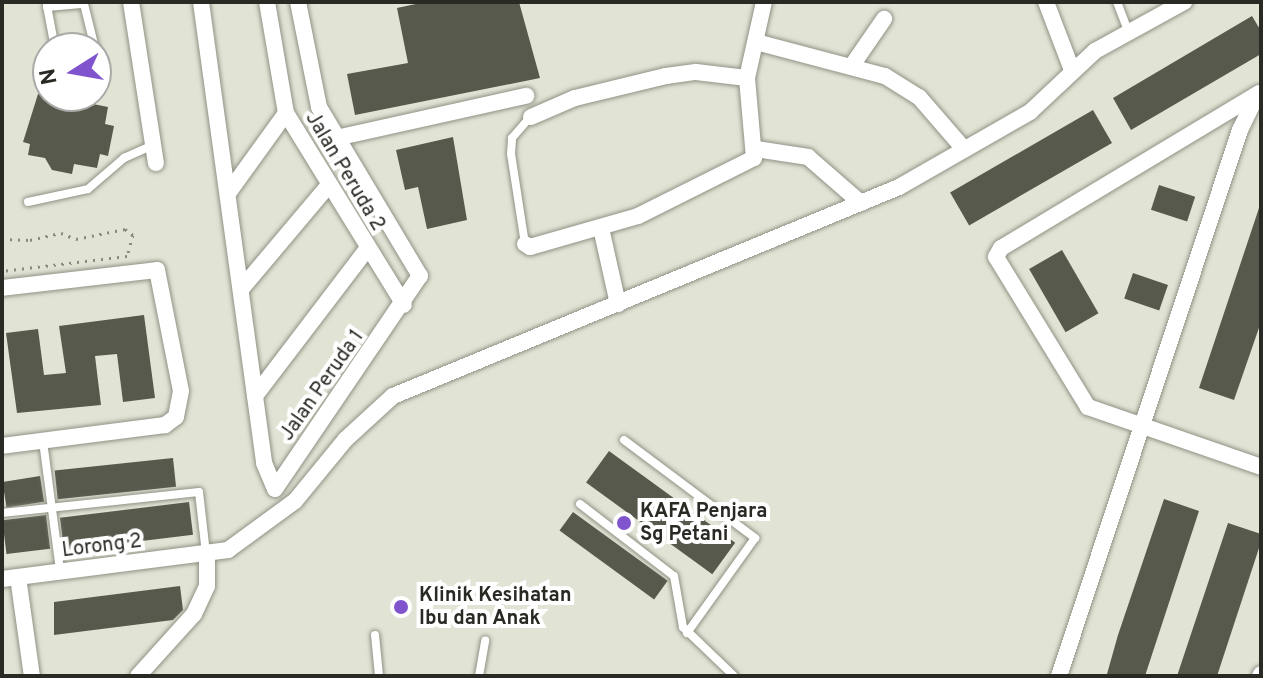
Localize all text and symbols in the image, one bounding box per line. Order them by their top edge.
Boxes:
north arrow [32,32,112,112]
text: N [35,66,65,87]
street label: Jalan Peruda 2 [299,108,389,236]
street label: Jalan Peruda 1 [276,326,370,446]
place label: KAFA Penjara Sg Petani [640,500,768,547]
marker: KAFA Penjara Sg Petani [615,514,633,532]
street label: Lorong 2 [61,530,143,564]
place label: Klinik Kesihatan Ibu dan Anak [419,584,572,631]
marker: Klinik Kesihatan Ibu dan Anak [390,596,412,618]

